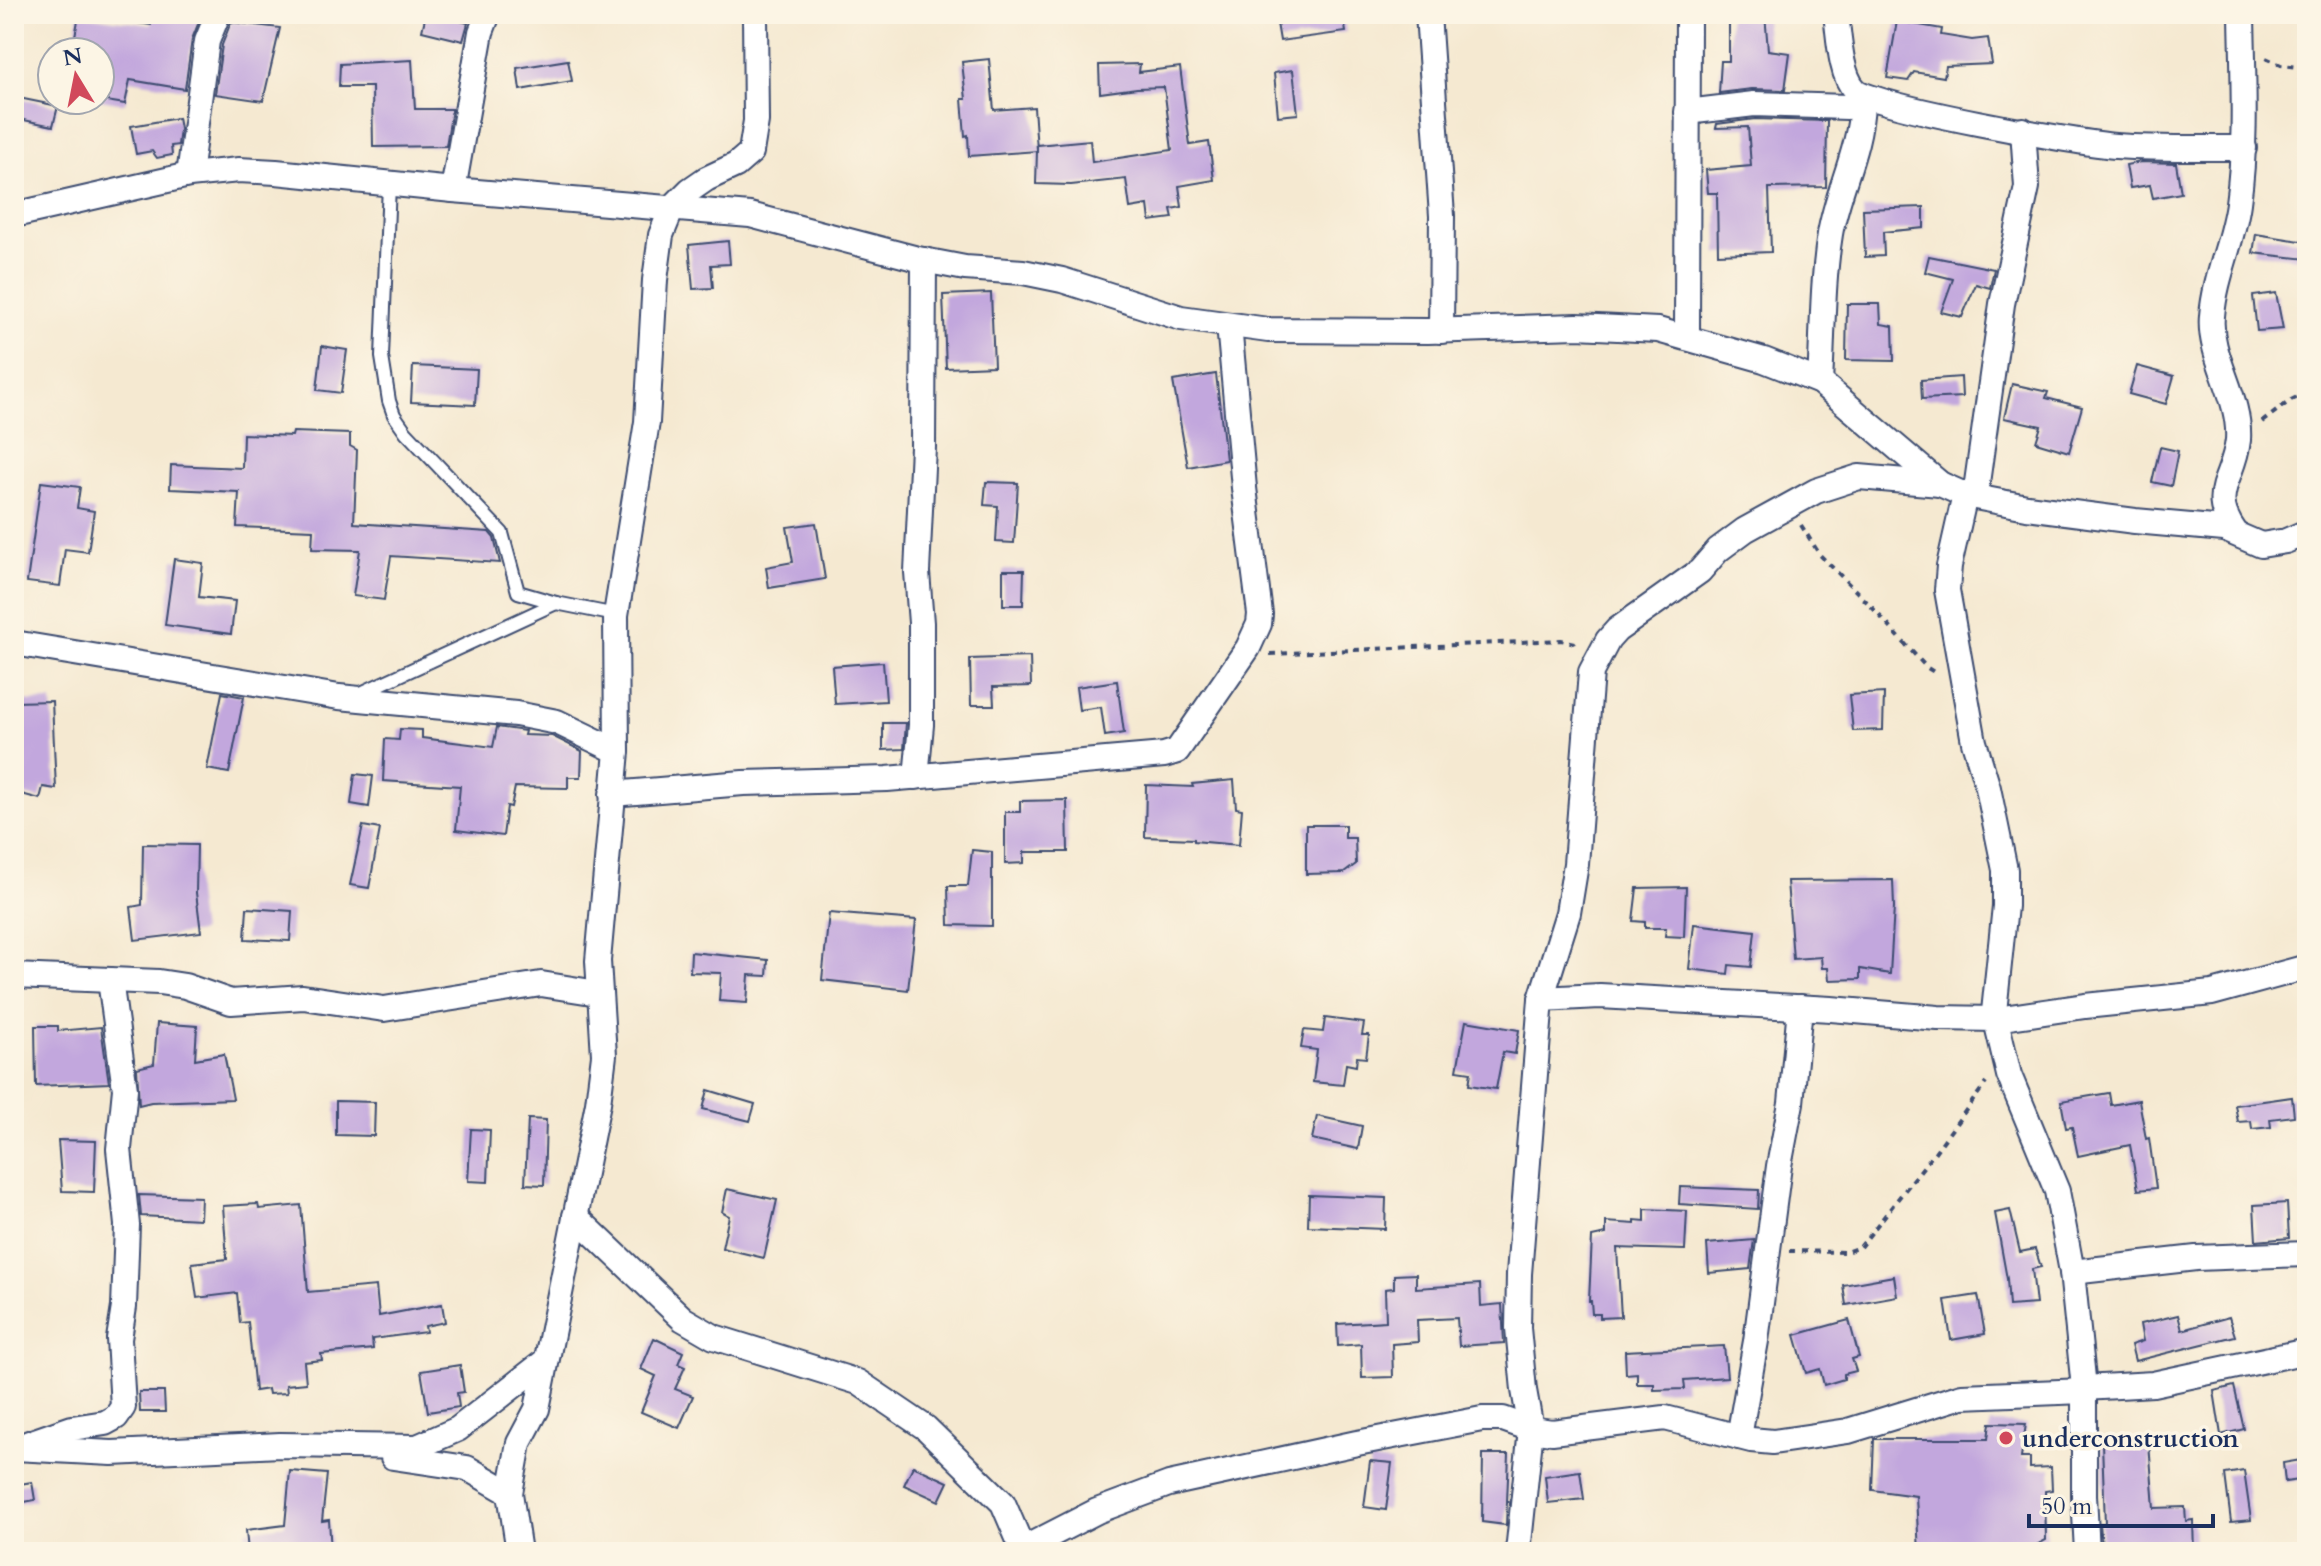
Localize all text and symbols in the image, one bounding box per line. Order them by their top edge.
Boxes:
north arrow [36,36,116,116]
text: N [61,41,85,74]
place label: underconstruction [2022,1421,2239,1456]
marker: underconstruction [1997,1429,2015,1447]
scale bar [2029,1478,2213,1528]
text: 50 m [2041,1490,2093,1523]

